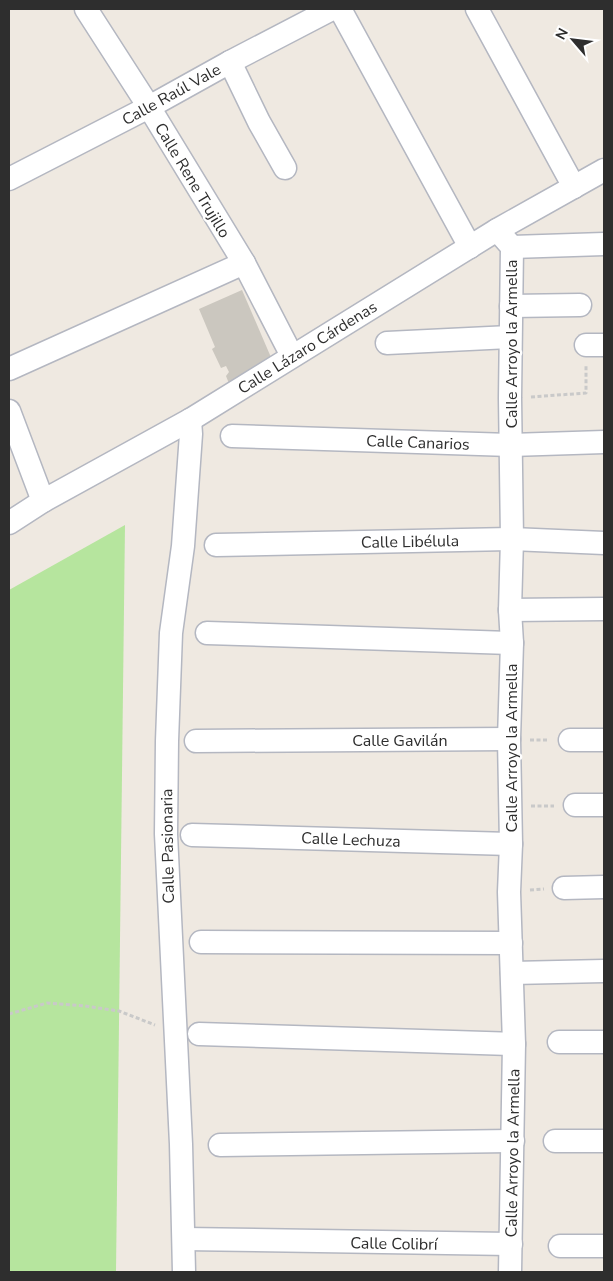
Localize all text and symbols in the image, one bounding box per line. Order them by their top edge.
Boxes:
north arrow [548,15,598,65]
text: N [551,25,573,43]
street label: Calle Raúl Vale [118,59,225,131]
street label: Calle Rene Trujillo [149,119,235,242]
street label: Calle Arroyo la Armella [501,260,523,428]
street label: Calle Lázaro Cárdenas [234,296,381,400]
street label: Calle Canarios [366,430,470,456]
street label: Calle Libélula [361,530,459,554]
street label: Calle Arroyo la Armella [501,664,523,832]
street label: Calle Gavilán [352,730,448,752]
street label: Calle Pasionaria [156,788,180,904]
street label: Calle Lechuza [301,827,401,853]
street label: Calle Arroyo la Armella [501,1068,525,1238]
street label: Calle Colibrí [350,1232,439,1256]

